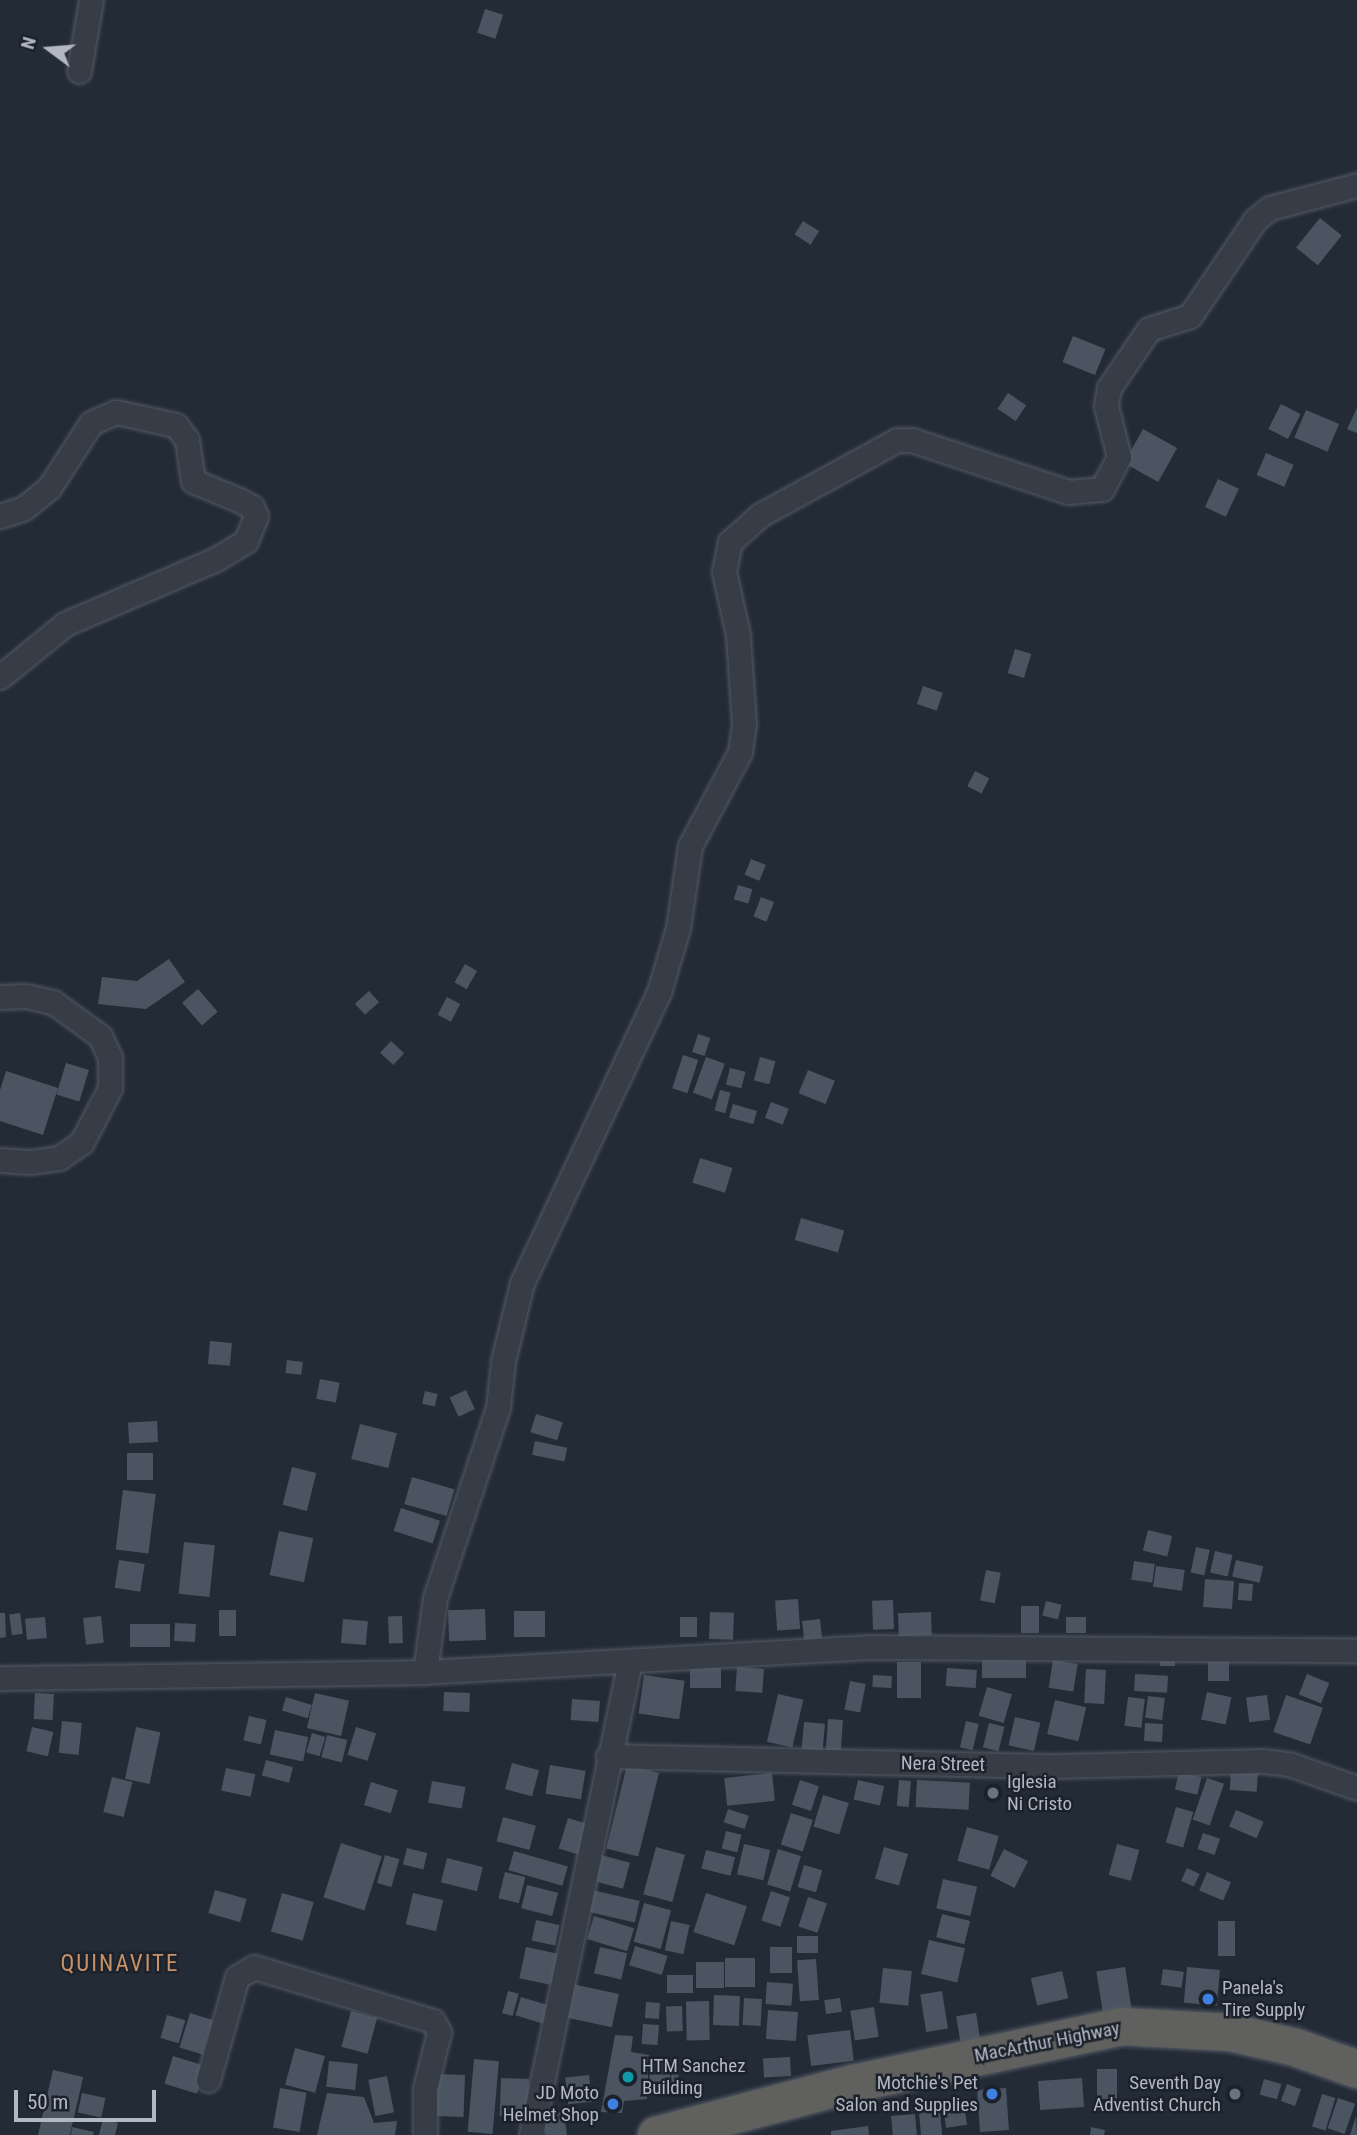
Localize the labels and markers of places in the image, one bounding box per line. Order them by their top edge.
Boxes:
place label: Iglesia Ni Cristo [1007,1771,1072,1815]
marker: Iglesia Ni Cristo [985,1785,1001,1801]
place label: Panela's Tire Supply [1222,1977,1305,2021]
marker: Panela's Tire Supply [1200,1991,1216,2007]
place label: HTM Sanchez Building [642,2055,745,2099]
marker: HTM Sanchez Building [620,2069,636,2085]
place label: Motchie's Pet Salon and Supplies [835,2072,978,2116]
place label: Seventh Day Adventist Church [1093,2072,1221,2116]
place label: JD Moto Helmet Shop [503,2082,599,2126]
marker: Motchie's Pet Salon and Supplies [984,2086,1000,2102]
marker: Seventh Day Adventist Church [1227,2086,1243,2102]
marker: JD Moto Helmet Shop [605,2096,621,2112]

